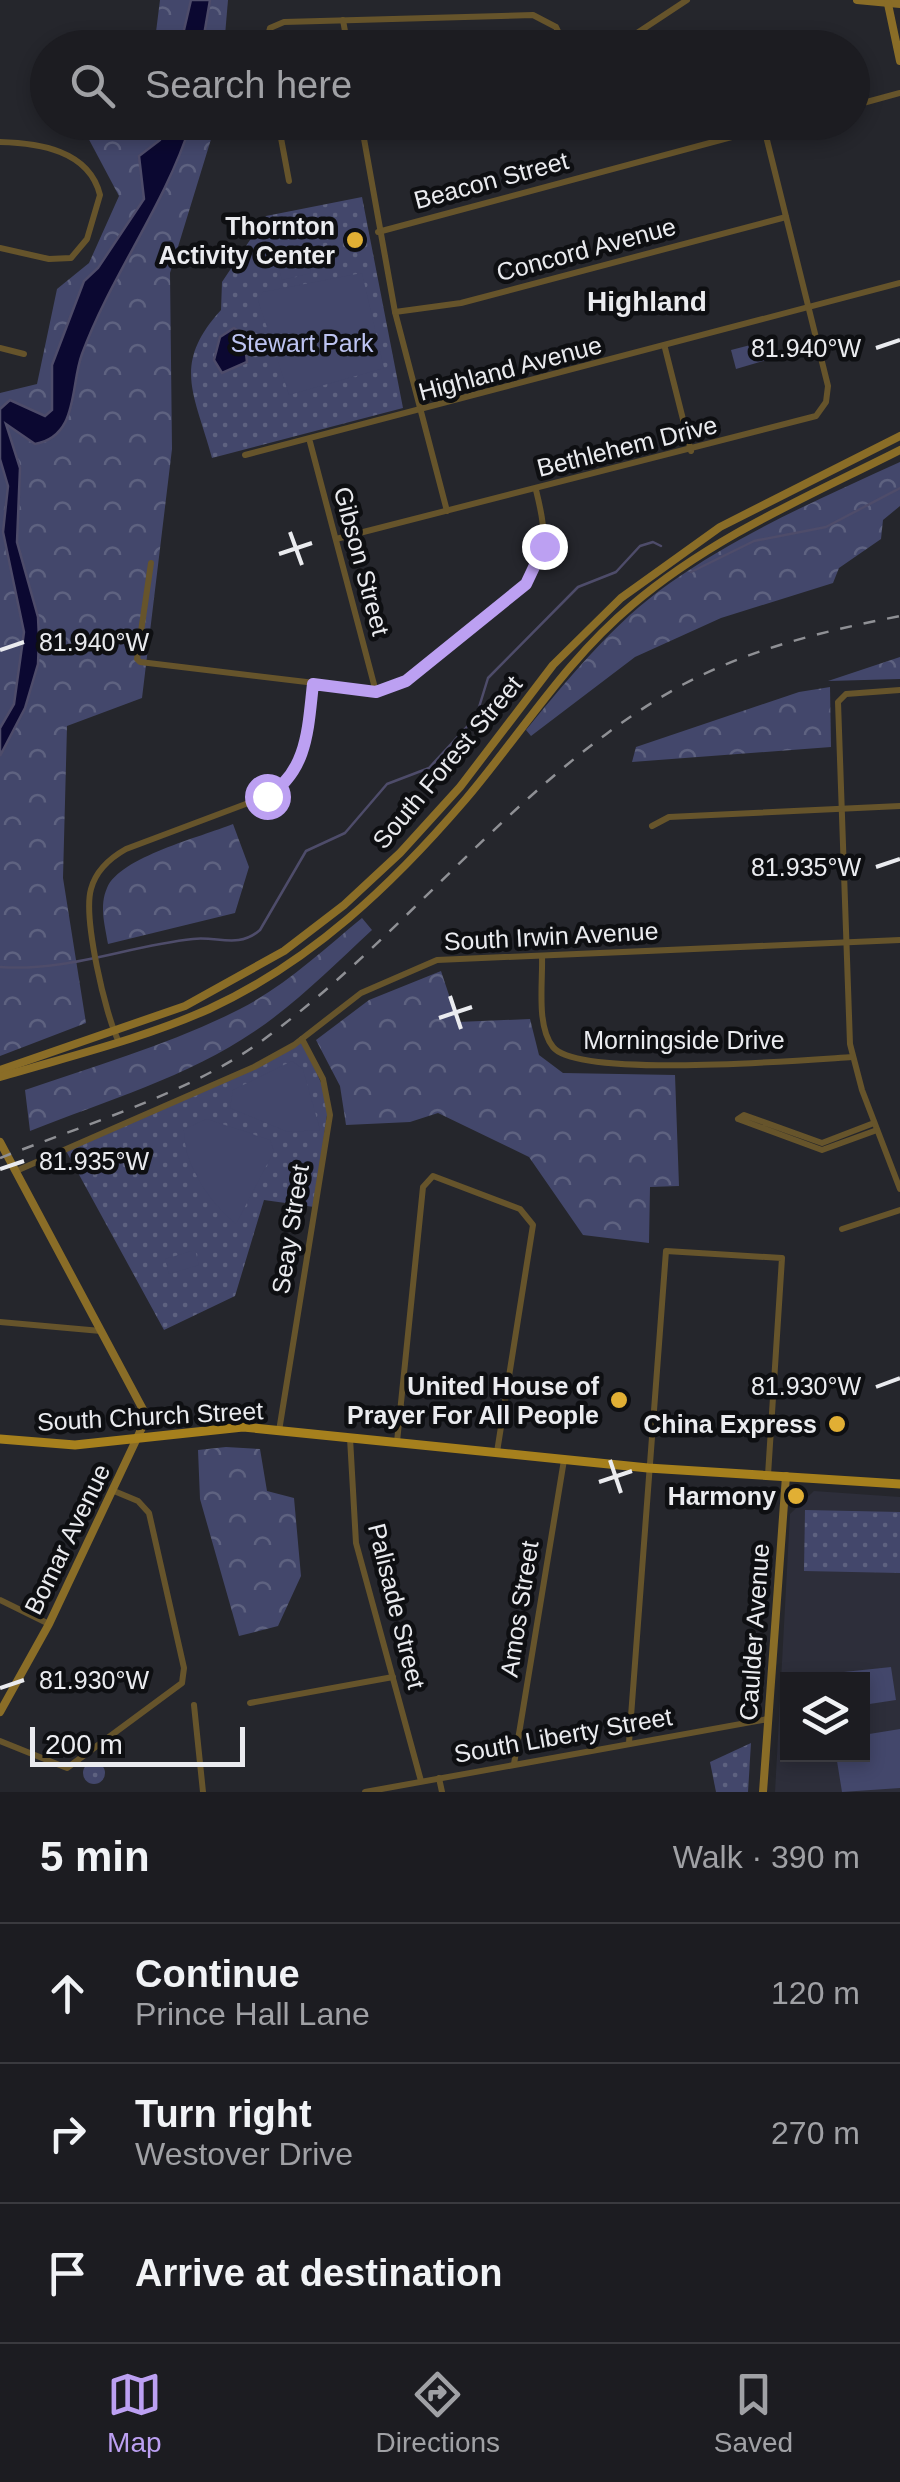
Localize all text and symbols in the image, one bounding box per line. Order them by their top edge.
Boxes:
search box [30,30,870,140]
icon: search [65,58,120,113]
text: Search here [145,64,352,106]
street label: Beacon Street [411,146,571,214]
place label: Thornton Activity Center [159,212,335,269]
street label: Concord Avenue [493,212,679,286]
marker: Thornton Activity Center [344,229,366,251]
district label: Highland [587,286,707,317]
park label: Stewart Park [230,329,374,357]
street label: Highland Avenue [415,330,605,406]
text: 81.940°W [751,334,861,362]
street label: Bethlehem Drive [534,410,720,482]
street label: Gibson Street [329,484,395,638]
route end [522,524,568,570]
text: 81.940°W [39,628,149,656]
street label: South Forest Street [367,670,527,854]
route start [245,774,291,820]
text: 81.935°W [751,853,861,881]
street label: South Irwin Avenue [443,916,659,956]
street label: Morningside Drive [583,1026,785,1054]
text: 81.935°W [39,1147,149,1175]
street label: Seay Street [266,1162,314,1296]
place label: United House of Prayer For All People [347,1372,600,1429]
text: 81.930°W [751,1372,861,1400]
marker: United House of Prayer For All People [608,1389,630,1411]
street label: South Church Street [36,1396,264,1436]
place label: China Express [643,1410,817,1438]
marker: China Express [826,1413,848,1435]
street label: Bomar Avenue [19,1459,115,1619]
place label: Harmony [668,1482,776,1510]
marker: Harmony [785,1485,807,1507]
street label: Palisade Street [363,1520,431,1692]
street label: Amos Street [494,1539,544,1679]
street label: Caulder Avenue [734,1543,774,1721]
text: 81.930°W [39,1666,149,1694]
map controls [780,1672,870,1762]
button: layers [780,1672,870,1762]
street label: South Liberty Street [452,1702,674,1768]
scale bar [30,1722,245,1766]
text: 200 m [45,1729,123,1760]
text: 5 min [40,1833,150,1880]
text: Walk · 390 m [673,1839,860,1875]
text: Continue [135,1953,300,1995]
icon: ahead [40,1966,95,2021]
text: 120 m [771,1975,860,2011]
text: Prince Hall Lane [135,1996,370,2032]
text: Turn right [135,2093,312,2135]
icon: right [40,2106,95,2161]
text: 270 m [771,2115,860,2151]
text: Westover Drive [135,2136,353,2172]
icon: arrive [40,2246,95,2301]
text: Arrive at destination [135,2252,502,2294]
tab: Map [107,2367,162,2459]
tab: Directions [376,2367,500,2459]
tab: Saved [714,2367,793,2459]

